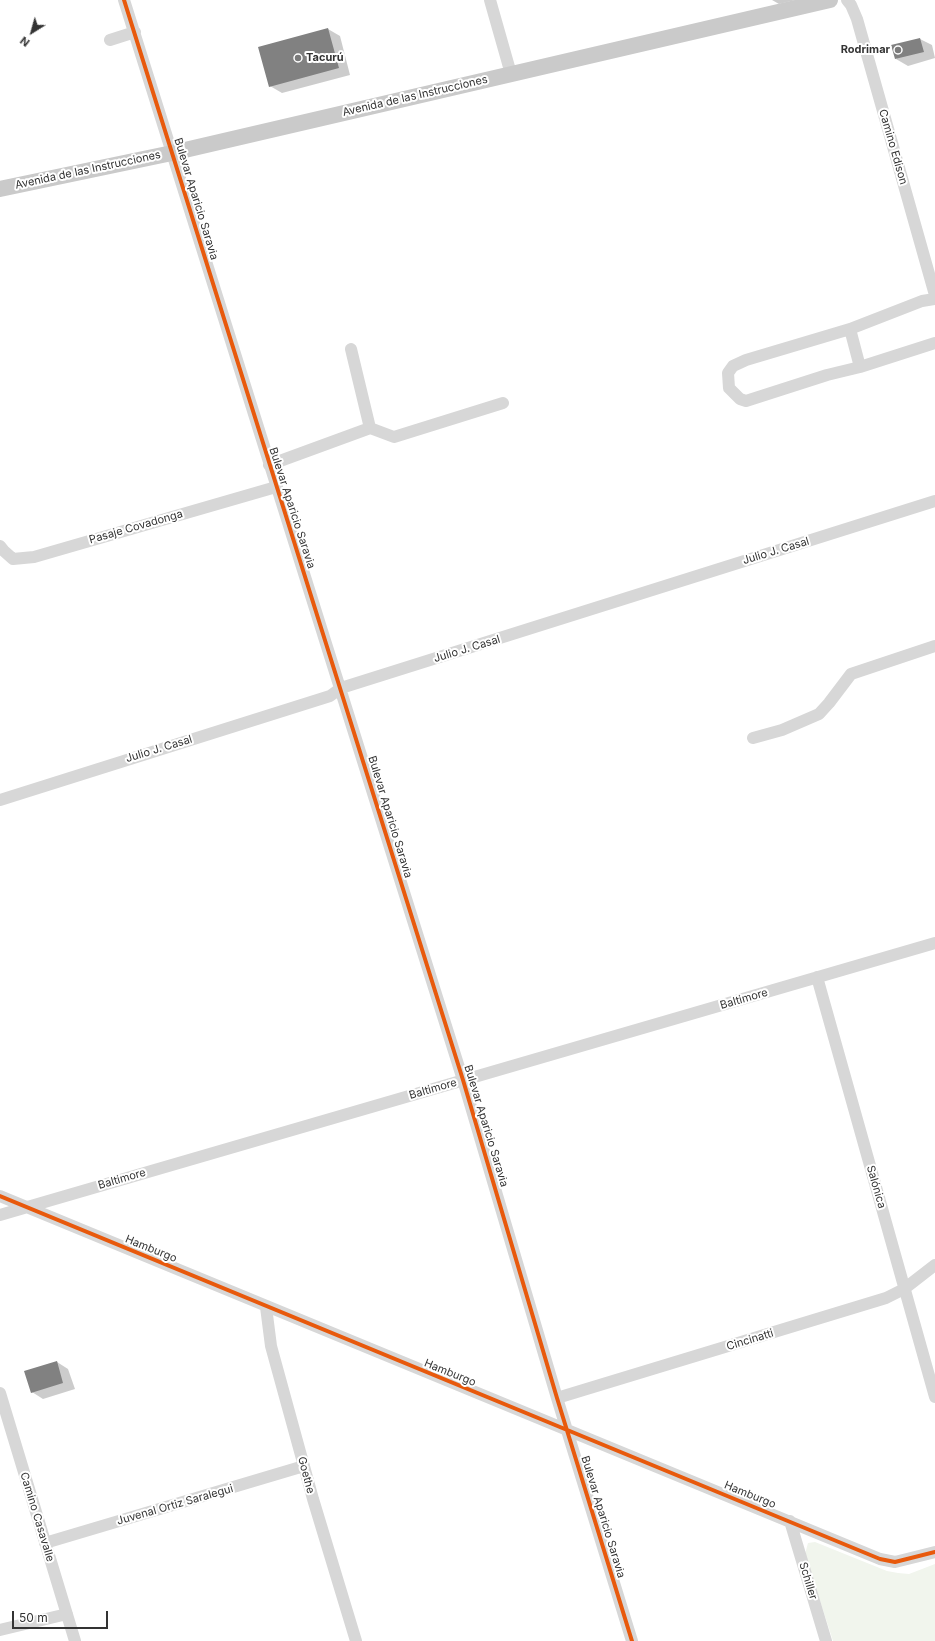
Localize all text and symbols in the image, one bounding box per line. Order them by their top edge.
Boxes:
north arrow [12,12,52,52]
text: N [17,33,32,50]
place label: Rodrimar [841,43,890,57]
marker: Rodrimar [893,45,903,55]
place label: Tacurú [306,51,344,65]
marker: Tacurú [293,53,303,63]
street label: Avenida de las Instrucciones [341,73,489,119]
street label: Camino Edison [876,108,910,186]
street label: Bulevar Aparicio Saravia [171,136,221,262]
street label: Avenida de las Instrucciones [14,148,162,192]
street label: Bulevar Aparicio Saravia [266,446,318,570]
street label: Pasaje Covadonga [88,507,184,547]
street label: Julio J. Casal [741,535,811,567]
street label: Julio J. Casal [432,633,502,665]
street label: Julio J. Casal [124,733,194,765]
street label: Bulevar Aparicio Saravia [365,754,415,880]
street label: Baltimore [719,986,769,1012]
street label: Bulevar Aparicio Saravia [461,1063,511,1189]
street label: Baltimore [408,1076,458,1102]
street label: Salónica [864,1164,888,1210]
street label: Baltimore [97,1166,147,1192]
street label: Hamburgo [123,1233,179,1265]
street label: Cincinatti [725,1327,775,1353]
street label: Hamburgo [422,1357,478,1389]
street label: Bulevar Aparicio Saravia [578,1454,628,1580]
street label: Goethe [295,1455,317,1495]
street label: Camino Casavalle [17,1471,57,1563]
street label: Hamburgo [722,1479,778,1511]
street label: Juvenal Ortiz Saralegui [115,1482,235,1528]
street label: Schiller [796,1561,820,1601]
scale bar [14,1603,110,1629]
text: 50 m [19,1610,48,1625]

